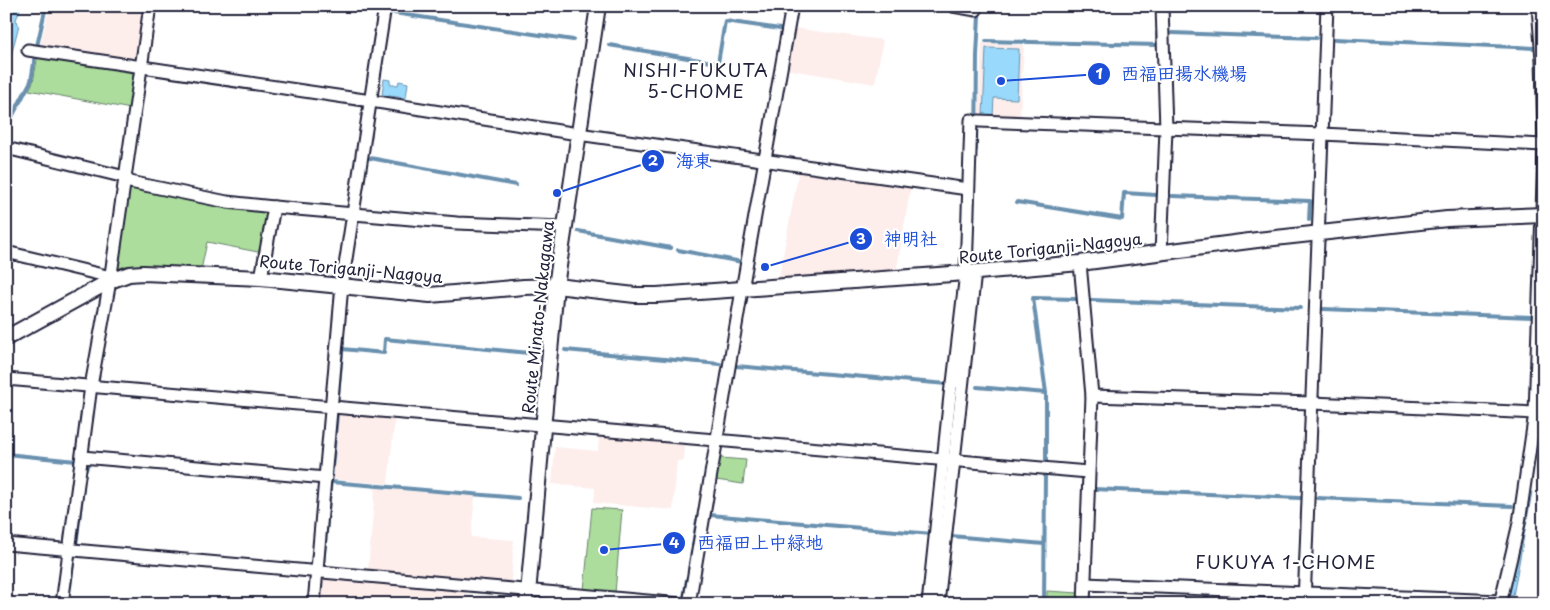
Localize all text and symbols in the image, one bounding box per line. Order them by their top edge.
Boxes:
district label: NISHI-FUKUTA 5-CHOME [623,56,769,104]
callout: 西福田揚水機場 [1086,58,1257,91]
text: 西福田揚水機場 [1121,59,1247,86]
text: 1 [1095,61,1103,84]
callout: 海東 [641,144,722,177]
text: 海東 [676,146,712,173]
text: 2 [648,148,659,171]
street label: Route Minato-Nakagawa [515,219,559,415]
callout: 神明社 [849,222,948,255]
text: 神明社 [884,224,938,251]
street label: Route Toriganji-Nagoya [957,225,1143,269]
text: 3 [856,226,866,249]
street label: Route Toriganji-Nagoya [258,248,444,288]
callout: 西福田上中緑地 [662,527,833,560]
text: 西福田上中緑地 [697,528,823,555]
text: 4 [669,530,679,553]
district label: FUKUYA 1-CHOME [1195,548,1377,575]

